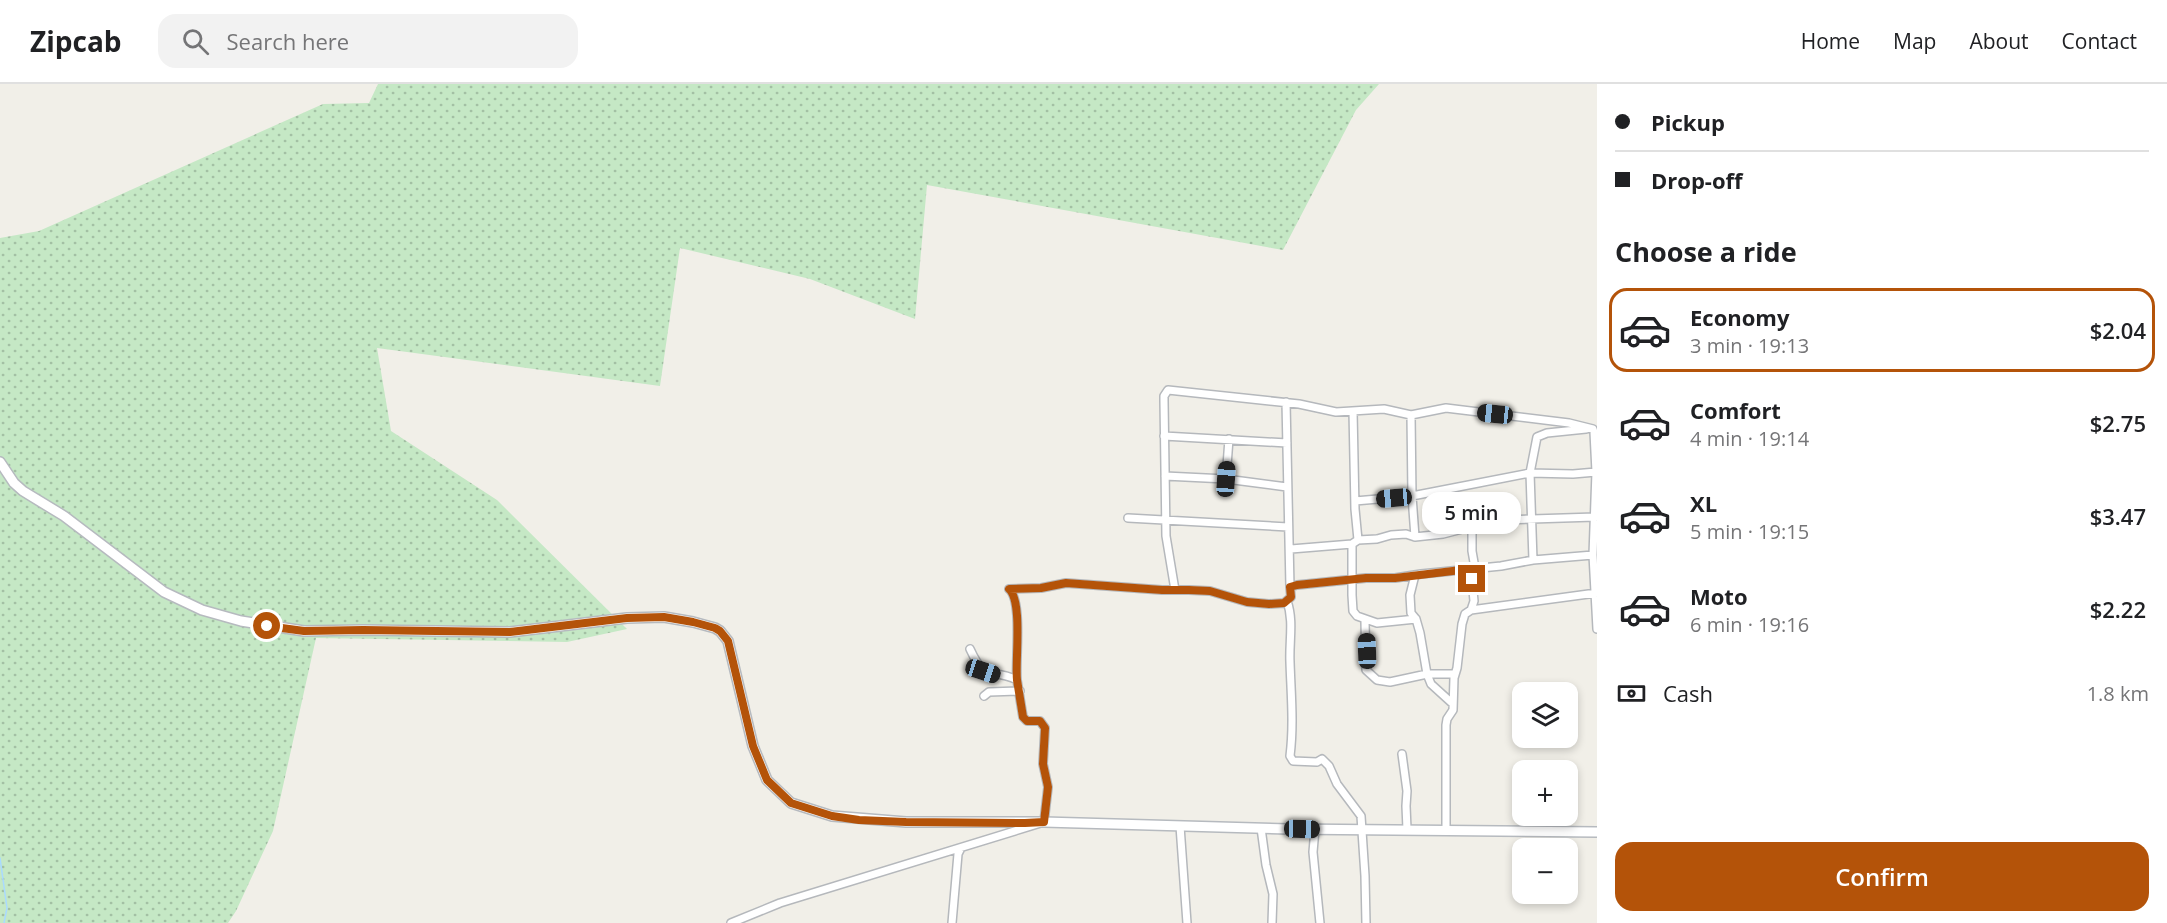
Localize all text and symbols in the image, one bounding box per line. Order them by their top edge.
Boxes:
search box [158,14,578,68]
text: Zipcab [30,22,122,60]
icon: search [179,25,212,58]
text: Search here [227,26,349,56]
text: Home [1801,27,1860,55]
text: Map [1893,27,1936,55]
text: About [1969,27,2029,55]
text: Contact [2062,27,2137,55]
text: Pickup [1651,107,1725,137]
text: Drop-off [1651,165,1743,195]
text: Choose a ride [1615,233,1797,270]
text: Economy [1690,302,1789,332]
icon: car [1618,303,1672,357]
text: $2.04 [2090,315,2146,345]
text: 3 min · 19:13 [1690,332,1809,359]
text: Comfort [1690,395,1781,425]
icon: car [1618,396,1672,450]
car [1476,403,1514,425]
text: $2.75 [2090,408,2146,438]
text: 4 min · 19:14 [1690,425,1809,452]
car [1216,460,1236,498]
car [1375,487,1413,509]
text: XL [1690,488,1717,518]
icon: car [1618,489,1672,543]
callout: 5 min [1422,492,1522,534]
text: 5 min [1445,499,1499,526]
text: $3.47 [2090,501,2146,531]
text: 5 min · 19:15 [1690,518,1809,545]
route end [1458,565,1485,592]
text: Moto [1690,581,1748,611]
icon: car [1618,582,1672,636]
text: $2.22 [2090,594,2146,624]
text: 6 min · 19:16 [1690,611,1809,638]
route start [253,612,280,639]
car [1357,633,1377,669]
car [963,657,1003,685]
icon: cash [1615,677,1648,710]
text: Cash [1663,678,1713,708]
text: 1.8 km [2087,680,2149,707]
map controls [1512,682,1578,904]
button: layers [1512,682,1578,748]
button: + [1512,760,1578,826]
car [1284,820,1320,838]
button: − [1512,838,1578,904]
button: Confirm [1615,842,2149,911]

